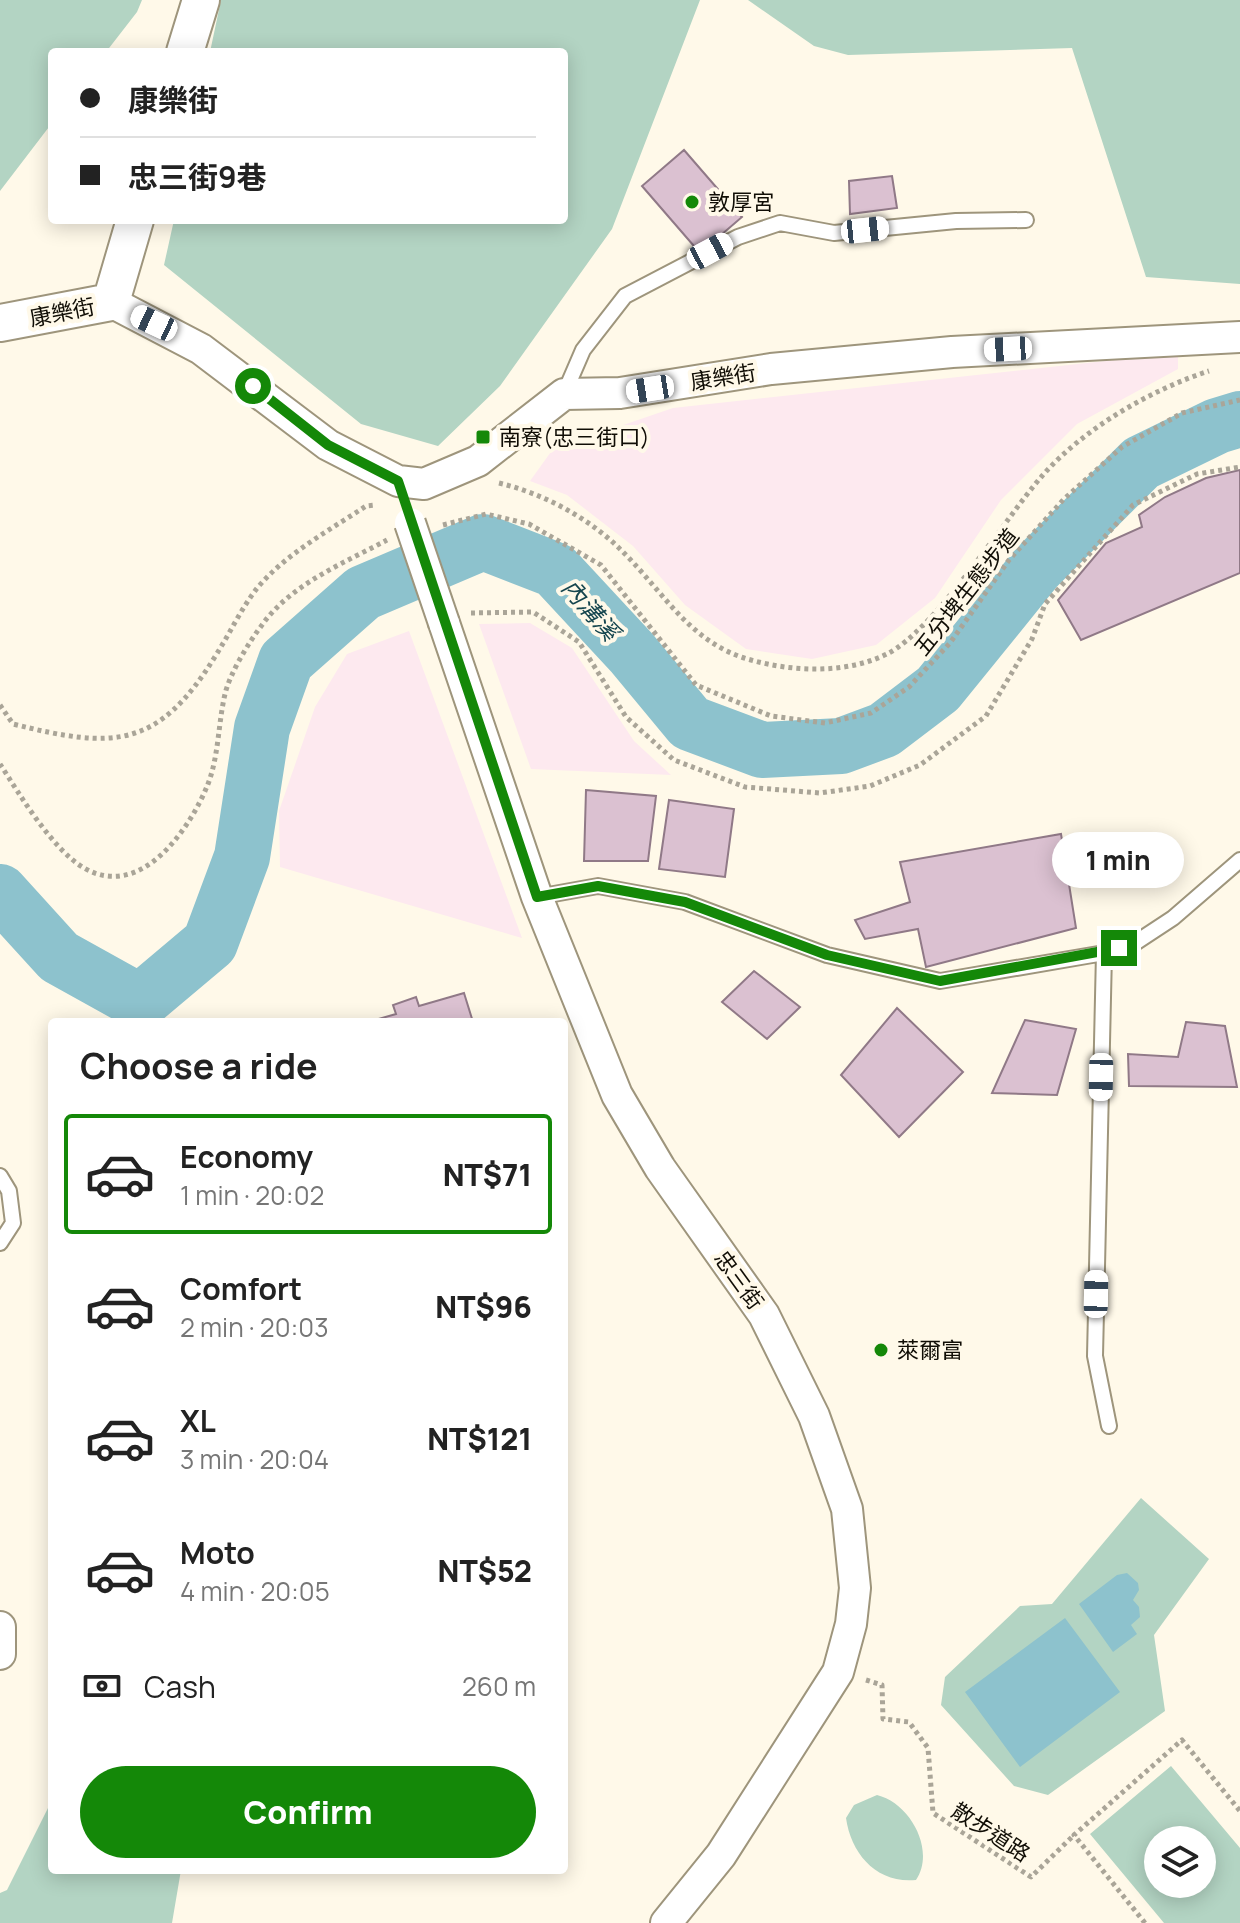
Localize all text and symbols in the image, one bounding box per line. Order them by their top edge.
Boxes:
text: 康樂街 [128,79,218,120]
text: 忠三街9巷 [128,156,267,197]
place label: 敦厚宮 [708,187,774,217]
marker: 敦厚宮 [683,193,701,211]
car [840,216,890,244]
car [683,229,737,273]
street label: 康樂街 [27,291,97,333]
car [127,302,181,344]
car [983,336,1033,362]
street label: 康樂街 [688,357,758,397]
route start [235,368,271,404]
car [624,373,676,405]
place label: 南寮(忠三街口) [499,422,650,452]
marker: 南寮(忠三街口) [474,428,492,446]
street label: 五分埤生態步道 [907,522,1025,662]
water label: 內溝溪 [555,571,629,649]
callout: 1 min [1053,832,1185,888]
text: 1 min [1085,842,1151,878]
route end [1101,930,1137,966]
text: Choose a ride [80,1041,318,1090]
car [1089,1053,1113,1101]
text: Economy [180,1136,313,1177]
icon: car [84,1138,156,1210]
text: NT$71 [443,1154,532,1195]
text: 1 min · 20:02 [180,1177,324,1213]
street label: 忠三街 [707,1244,771,1316]
text: Comfort [180,1268,302,1309]
icon: car [84,1270,156,1342]
car [1084,1270,1108,1318]
text: NT$96 [435,1286,532,1327]
text: 2 min · 20:03 [180,1309,329,1345]
place label: 萊爾富 [897,1335,963,1365]
marker: 萊爾富 [872,1341,890,1359]
text: XL [180,1400,216,1441]
icon: car [84,1402,156,1474]
text: NT$121 [427,1418,532,1459]
text: 3 min · 20:04 [180,1441,329,1477]
text: Moto [180,1532,255,1573]
icon: car [84,1534,156,1606]
text: NT$52 [438,1550,532,1591]
text: 4 min · 20:05 [180,1573,330,1609]
icon: cash [80,1664,124,1708]
text: Cash [144,1666,216,1707]
text: 260 m [462,1668,536,1704]
button: Confirm [80,1766,536,1858]
street label: 散步道路 [946,1795,1036,1869]
map controls [1144,1826,1216,1898]
button: layers [1144,1826,1216,1898]

